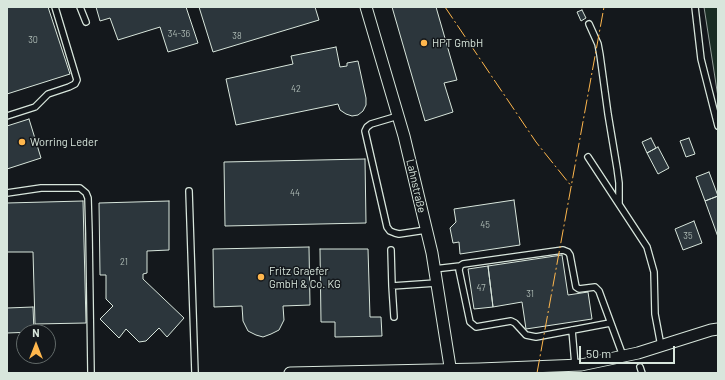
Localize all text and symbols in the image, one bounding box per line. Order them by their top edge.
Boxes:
house number: 34-36 [168,29,190,39]
house number: 38 [232,31,242,41]
house number: 30 [28,35,38,45]
place label: HPT GmbH [432,36,483,50]
marker: HPT GmbH [419,38,429,48]
house number: 42 [291,84,301,94]
place label: Worring Leder [30,135,98,149]
marker: Worring Leder [17,137,27,147]
street label: Lahnstraße [403,158,429,214]
house number: 44 [290,188,300,198]
house number: 45 [480,220,490,230]
house number: 35 [683,231,693,241]
house number: 21 [120,257,128,267]
place label: Fritz Graefer GmbH & Co. KG [269,264,341,290]
marker: Fritz Graefer GmbH & Co. KG [256,272,266,282]
house number: 47 [477,283,485,293]
house number: 31 [526,289,534,299]
north arrow [16,324,56,364]
text: N [32,326,40,339]
scale bar [581,338,677,364]
text: 50 m [586,346,611,360]

